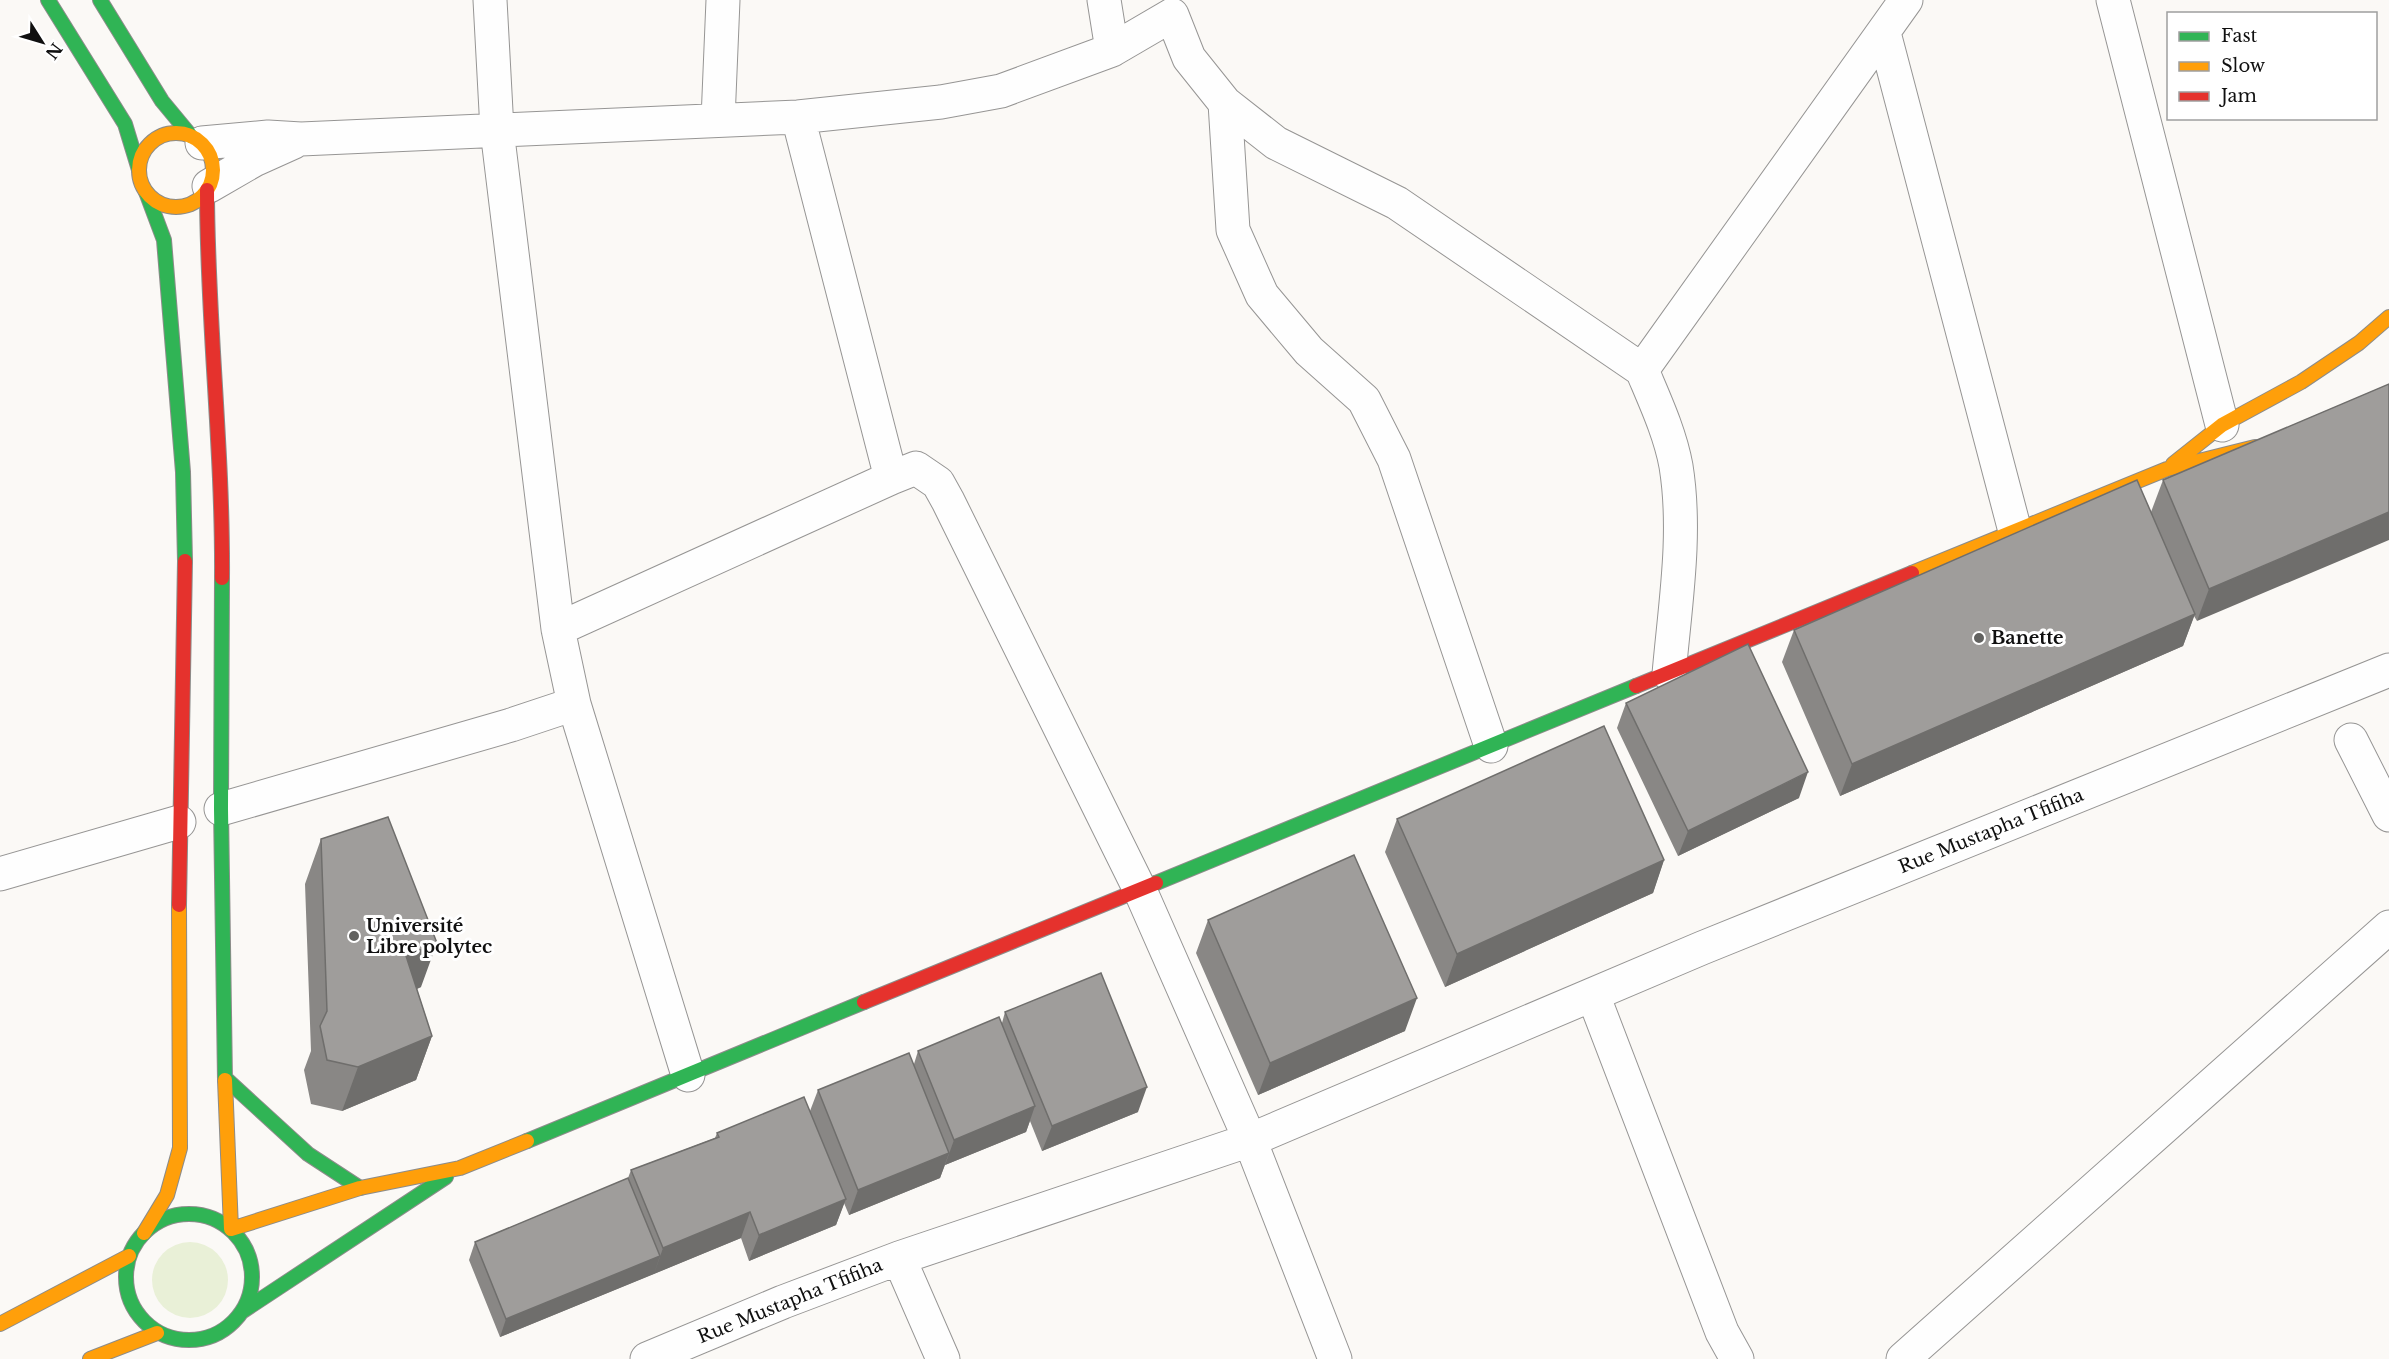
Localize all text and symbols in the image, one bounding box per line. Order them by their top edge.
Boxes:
north arrow [12,12,72,72]
legend [2167,12,2377,120]
text: Fast [2221,25,2258,47]
text: N [41,39,66,63]
text: Slow [2221,55,2266,77]
text: Jam [2219,85,2257,107]
place label: Banette [1991,627,2064,649]
marker: Banette [1972,631,1986,645]
street label: Rue Mustapha Tfifiha [1895,784,2087,878]
place label: Université Libre polytec [366,915,492,958]
marker: Université Libre polytec [347,929,361,943]
street label: Rue Mustapha Tfifiha [694,1254,886,1348]

